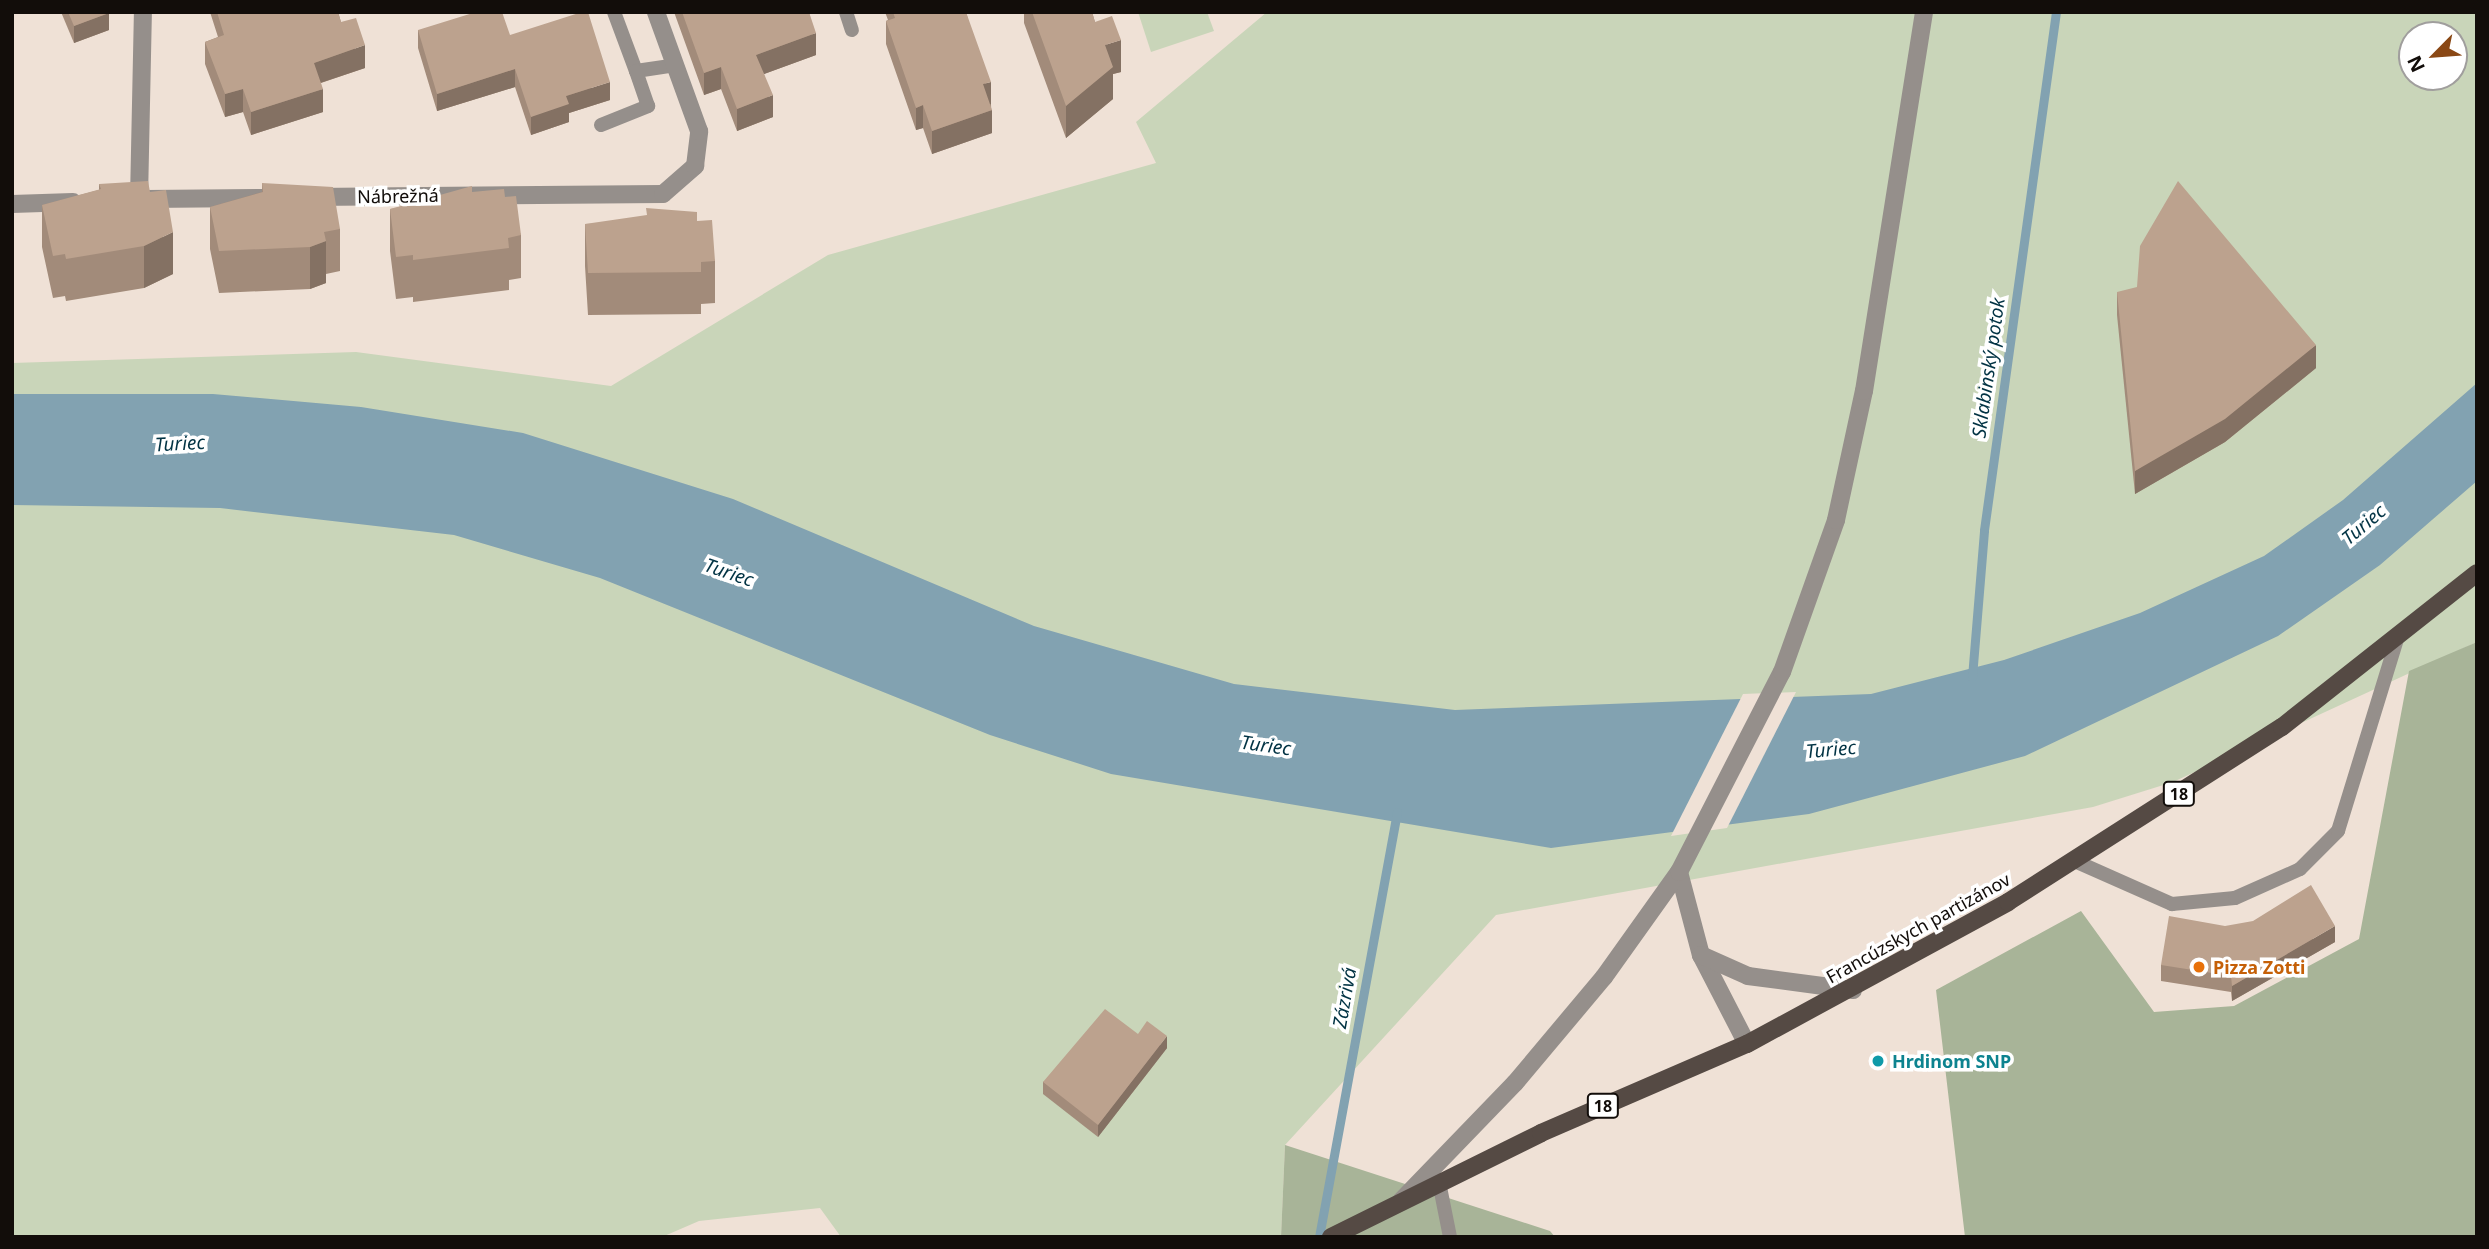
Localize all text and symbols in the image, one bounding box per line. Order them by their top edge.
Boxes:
north arrow [2398,21,2468,91]
text: N [2401,52,2431,77]
street label: Nábrežná [357,184,439,208]
water label: Sklabinský potok [1968,297,2010,439]
water label: Turiec [154,431,206,457]
water label: Turiec [2337,500,2391,550]
water label: Turiec [702,554,756,592]
water label: Turiec [1240,731,1292,761]
water label: Turiec [1805,736,1857,764]
road number: 18 [2162,782,2196,806]
street label: Francúzskych partizánov [1822,868,2014,988]
place label: Pizza Zotti [2213,956,2305,978]
marker: Pizza Zotti [2191,959,2207,975]
water label: Zázrivá [1328,966,1362,1030]
place label: Hrdinom SNP [1892,1050,2011,1072]
marker: Hrdinom SNP [1870,1053,1886,1069]
road number: 18 [1586,1094,1620,1118]

